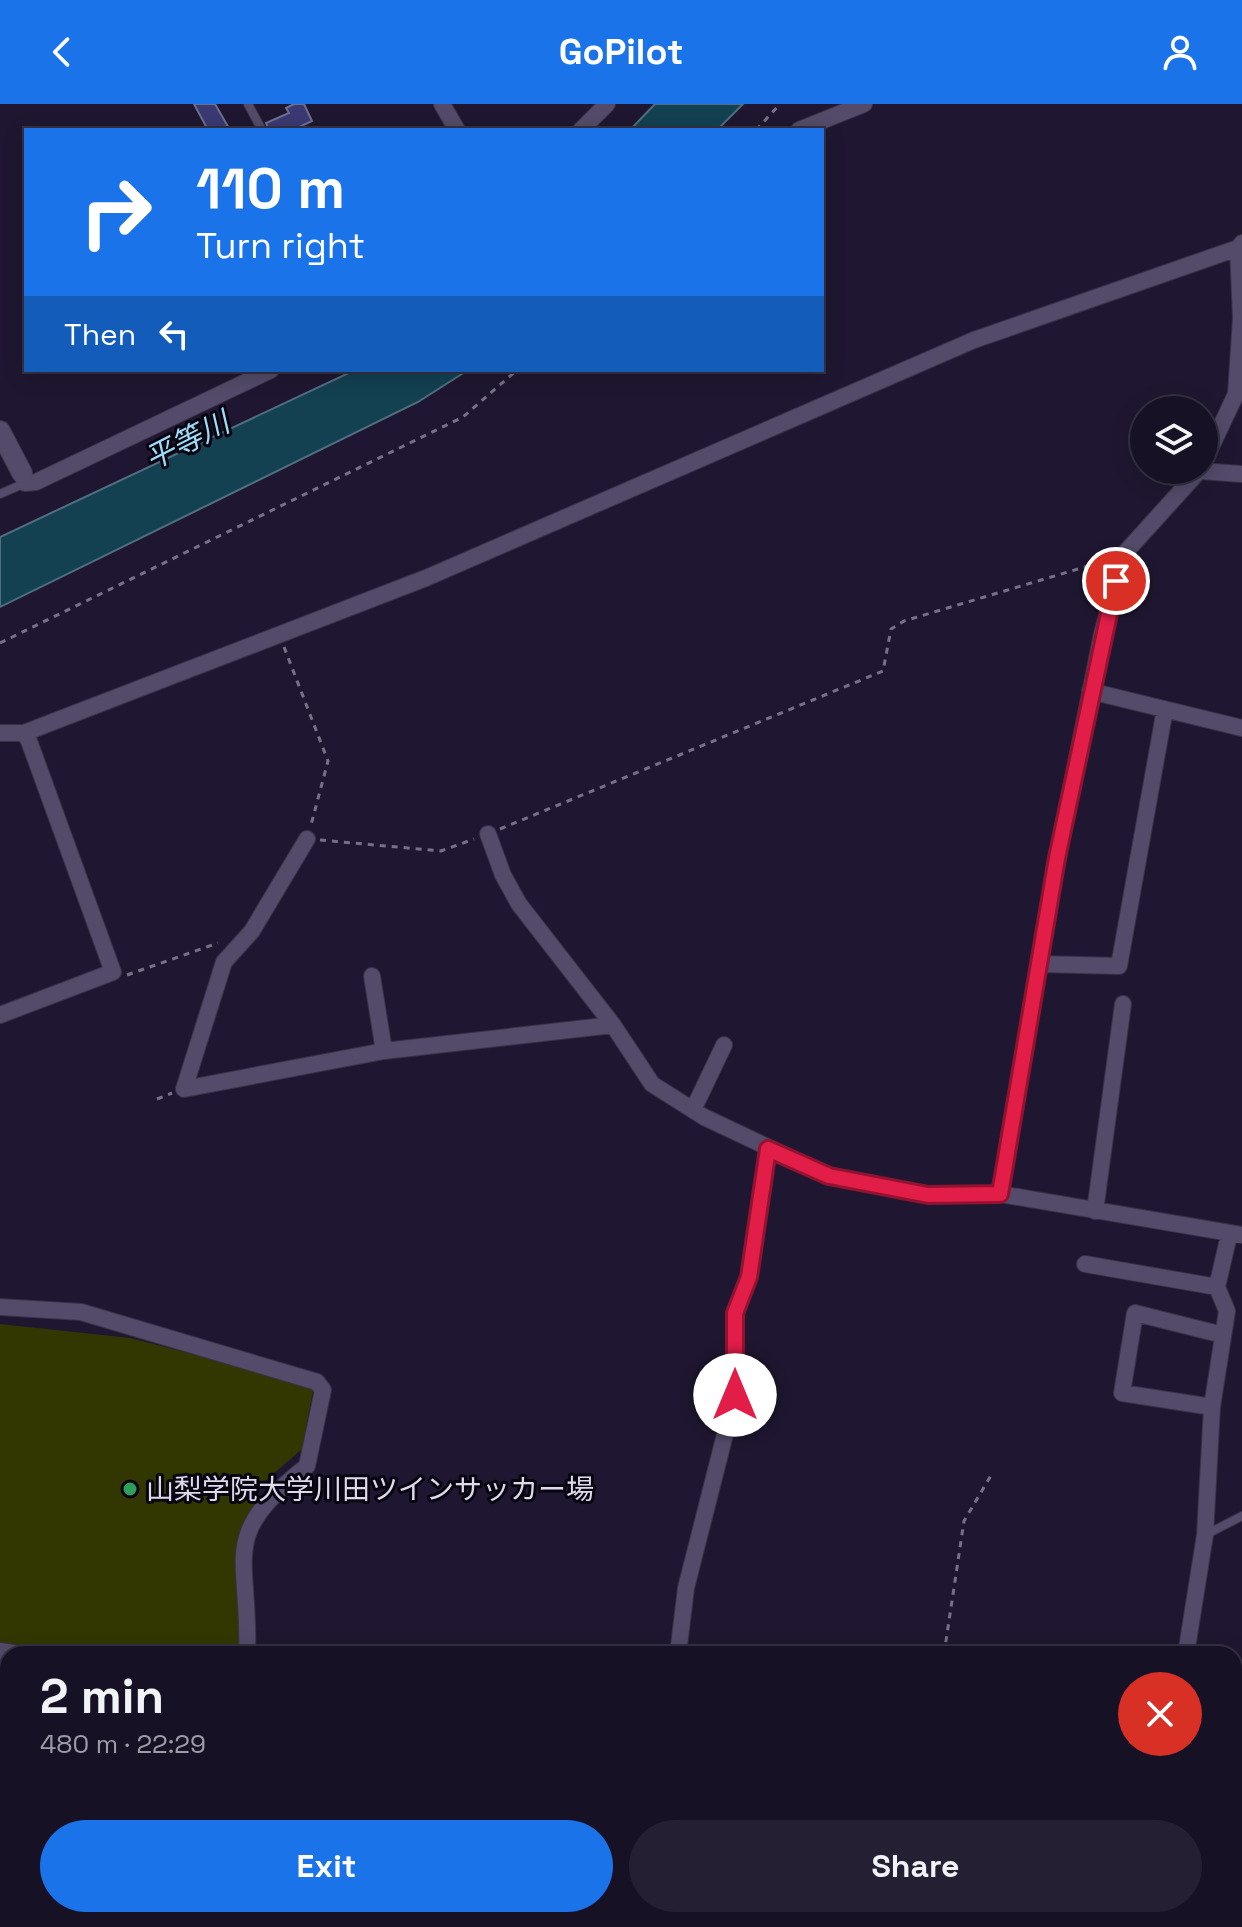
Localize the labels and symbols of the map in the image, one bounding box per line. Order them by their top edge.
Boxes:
water label: 平等川 [138,401,238,478]
pin [1082,547,1150,615]
position arrow [693,1353,777,1437]
place label: 山梨学院大学川田ツインサッカー場 [146,1471,594,1507]
marker: 山梨学院大学川田ツインサッカー場 [121,1480,139,1498]

